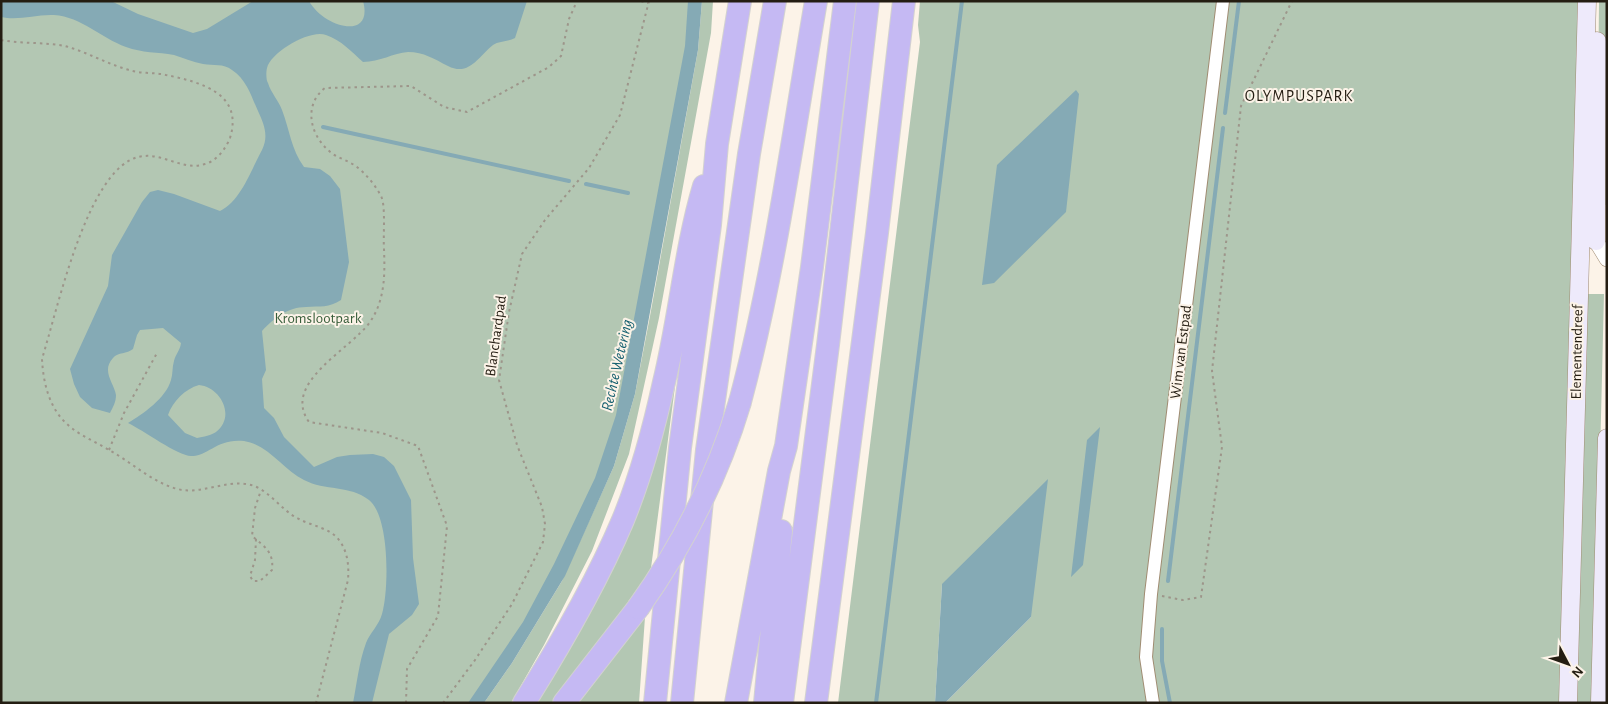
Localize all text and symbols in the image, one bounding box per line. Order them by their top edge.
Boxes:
district label: OLYMPUSPARK [1245,88,1353,104]
street label: Blanchardpad [483,294,509,377]
street label: Elementendreef [1569,303,1585,399]
street label: Wim van Estpad [1168,304,1194,400]
park label: Kromslootpark [275,311,362,326]
water label: Rechte Wetering [599,318,635,412]
north arrow [1543,639,1593,689]
text: N [1569,664,1586,680]

